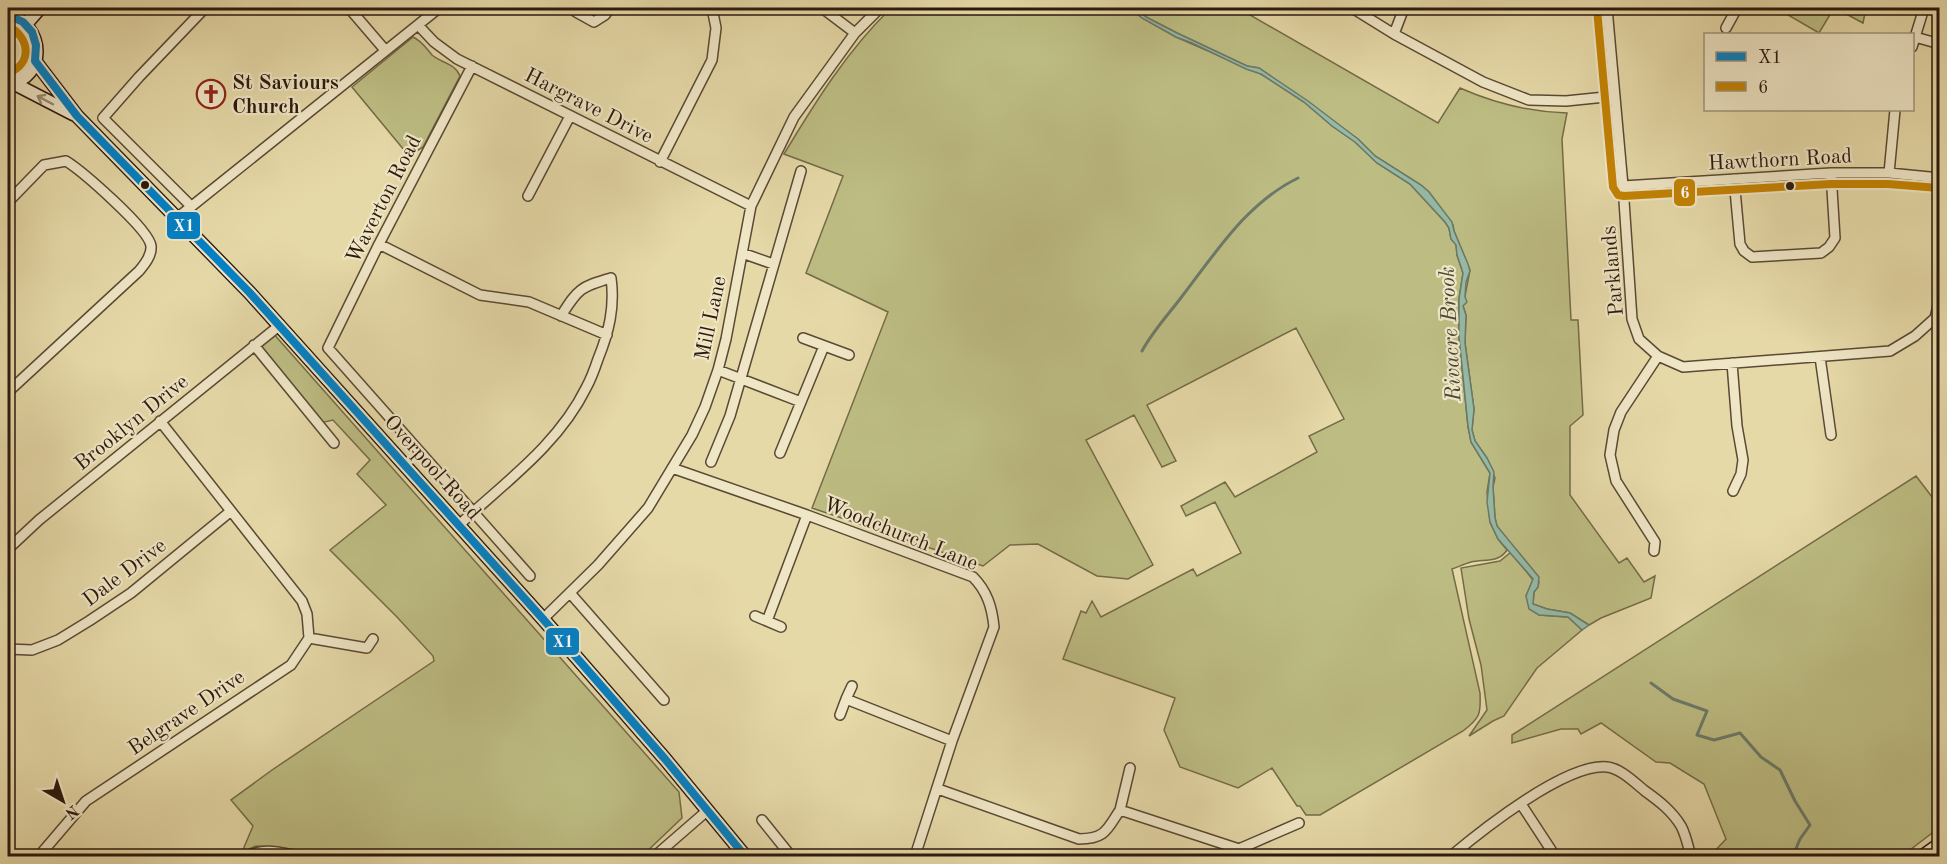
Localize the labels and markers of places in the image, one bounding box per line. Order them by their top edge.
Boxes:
place label: St Saviours Church [232,73,339,118]
church icon: St Saviours Church [195,78,227,110]
unlabelled marker [139,179,151,191]
unlabelled marker [1784,180,1796,192]

